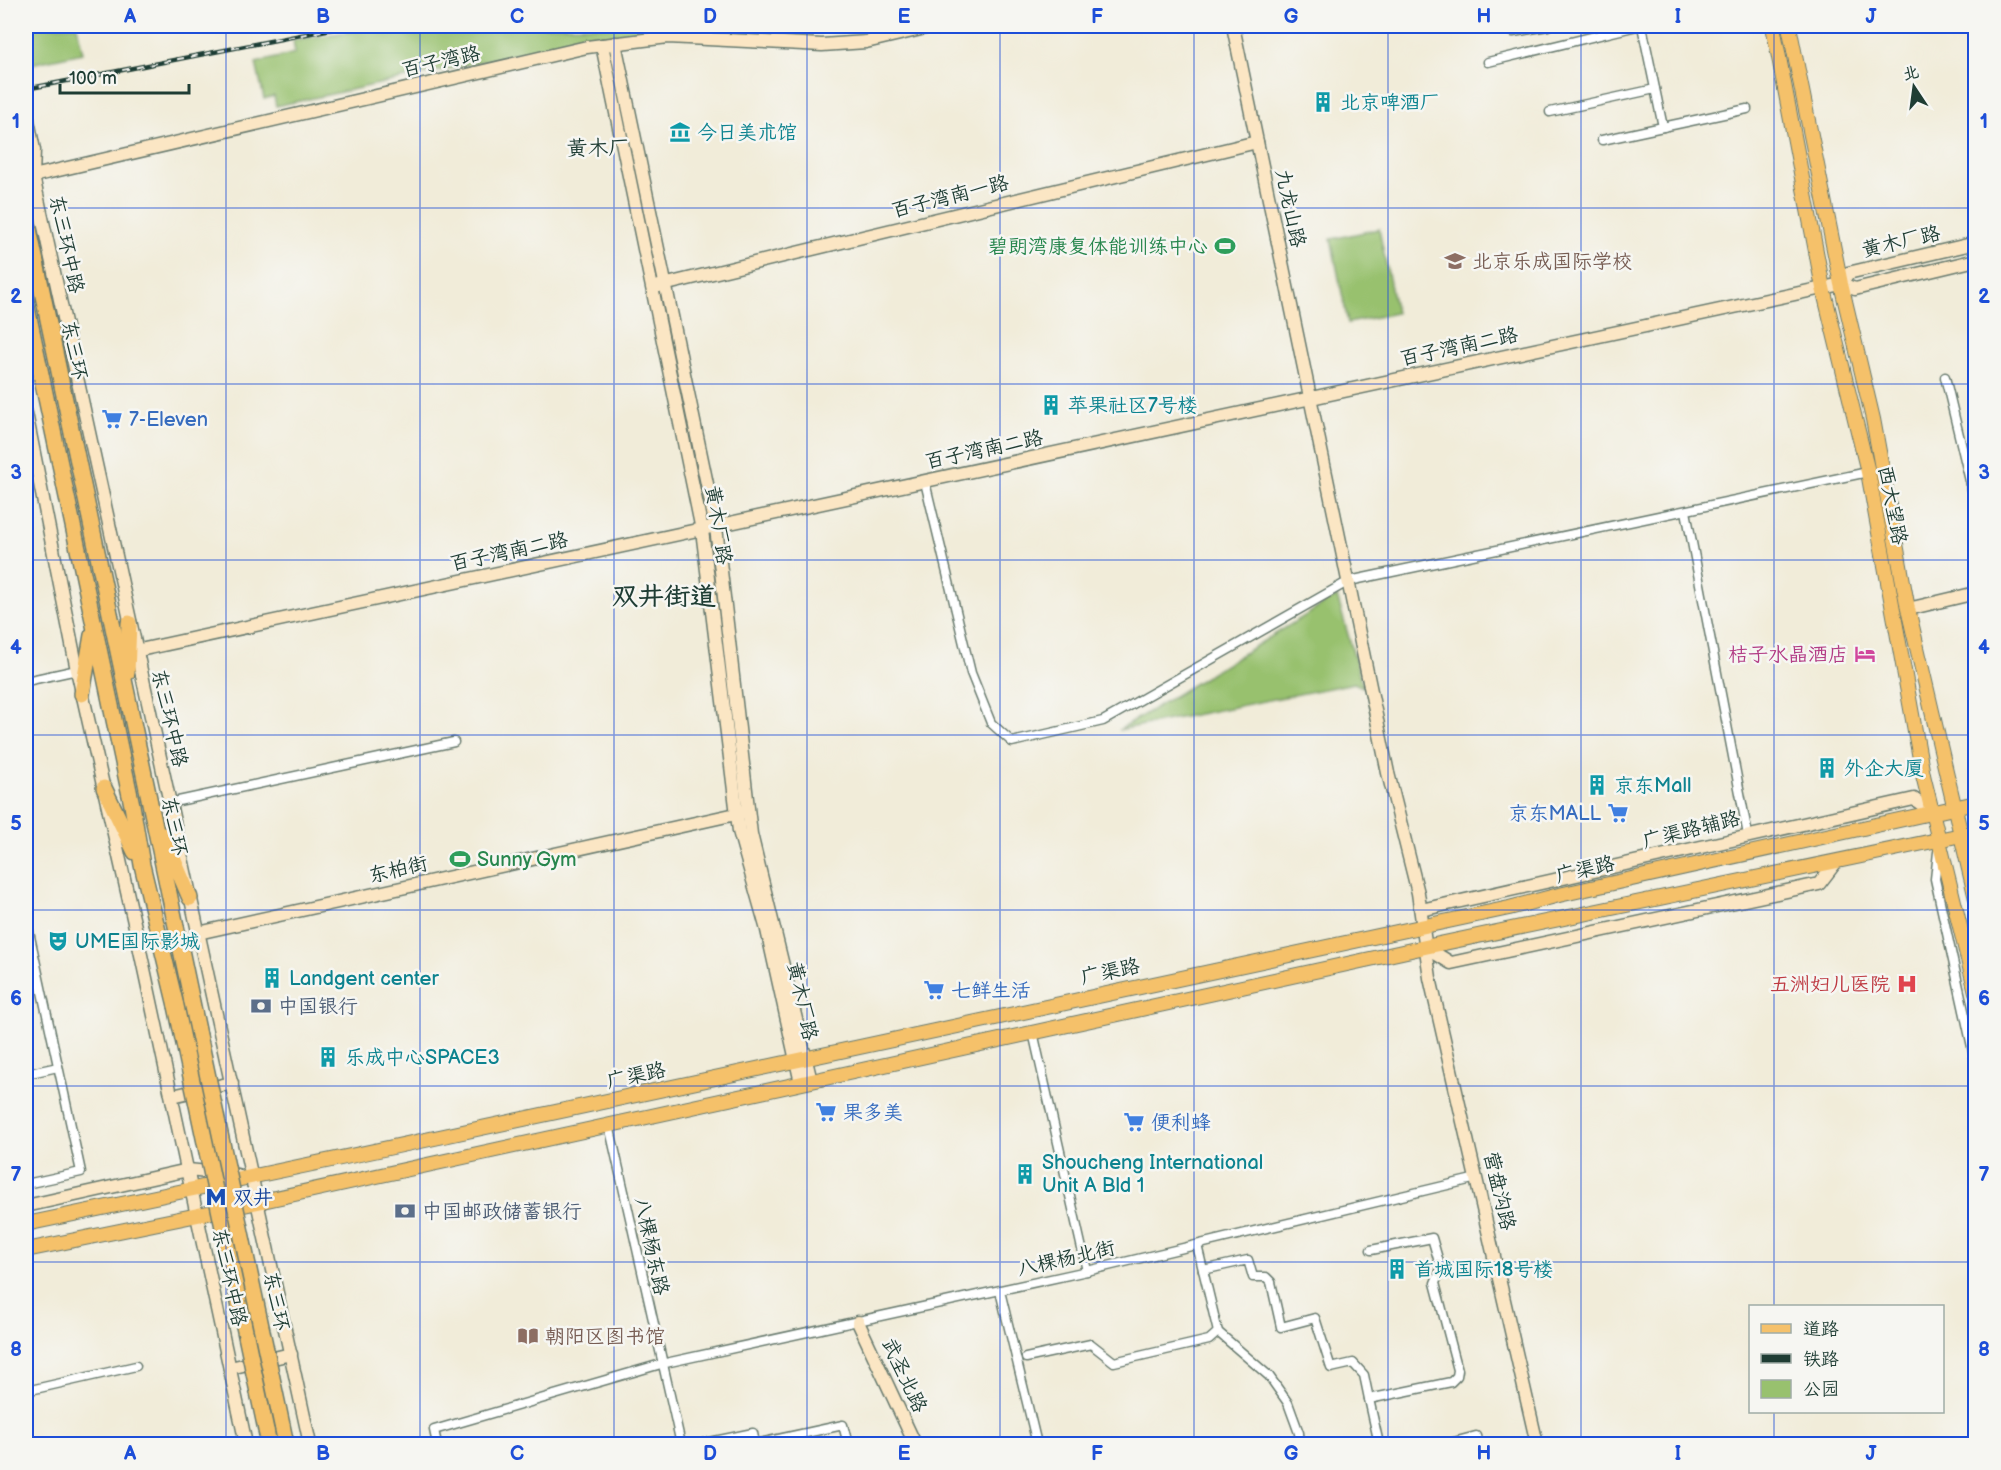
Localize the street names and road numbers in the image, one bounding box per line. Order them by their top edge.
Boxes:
street label: 百子湾路 [400,41,484,83]
street label: 九龙山路 [1270,167,1310,251]
street label: 百子湾南一路 [889,171,1012,223]
street label: 东三环中路 [44,193,88,297]
street label: 黄木厂路 [1860,221,1944,263]
street label: 东三环 [56,318,92,382]
street label: 百子湾南二路 [1398,323,1521,371]
street label: 百子湾南二路 [923,426,1046,474]
street label: 西大望路 [1873,464,1912,548]
street label: 黄木厂路 [700,484,736,568]
street label: 百子湾南二路 [448,528,571,576]
street label: 东三环中路 [146,667,192,771]
street label: 东三环 [156,794,192,858]
street label: 广渠路辅路 [1640,806,1744,854]
street label: 广渠路 [1553,851,1618,888]
street label: 东柏街 [366,852,430,888]
street label: 广渠路 [1078,954,1143,990]
street label: 黄木厂路 [782,960,822,1044]
street label: 广渠路 [604,1058,669,1094]
street label: 营盘沟路 [1478,1150,1520,1234]
street label: 八棵杨东路 [629,1195,673,1299]
street label: 东三环中路 [207,1226,251,1330]
street label: 八棵杨北街 [1015,1236,1118,1282]
street label: 东三环 [258,1269,294,1333]
street label: 武圣北路 [876,1334,932,1418]

